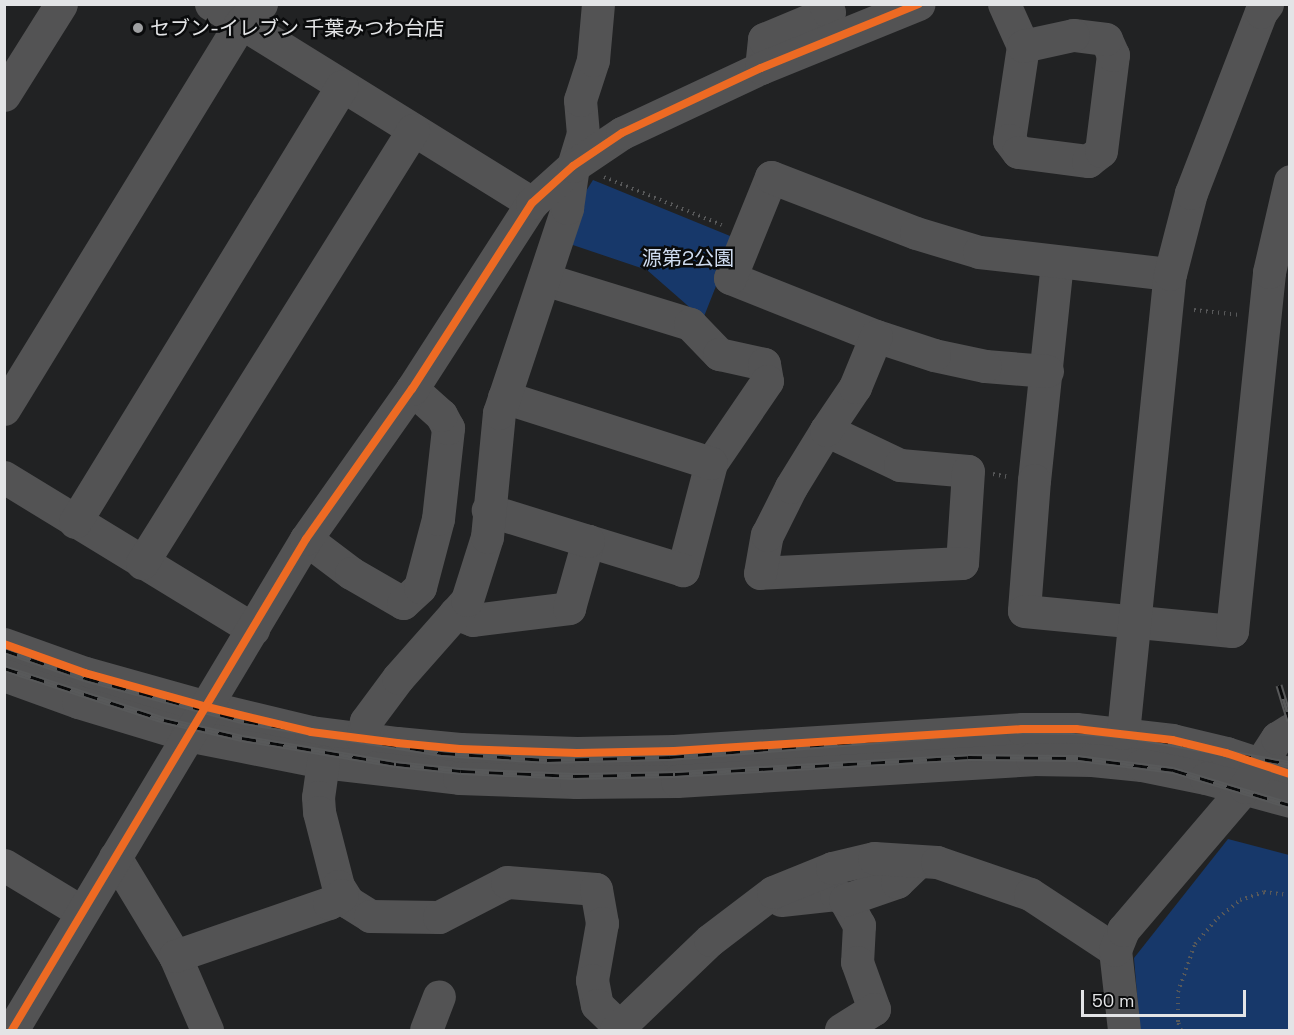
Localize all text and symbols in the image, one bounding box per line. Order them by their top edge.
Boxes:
place label: セブン-イレブン 千葉みつわ台店 [150,16,444,40]
marker: セブン-イレブン 千葉みつわ台店 [131,21,145,35]
park label: 源第2公園 [642,246,734,270]
scale bar [1084,978,1249,1016]
text: 50 m [1092,989,1134,1012]

